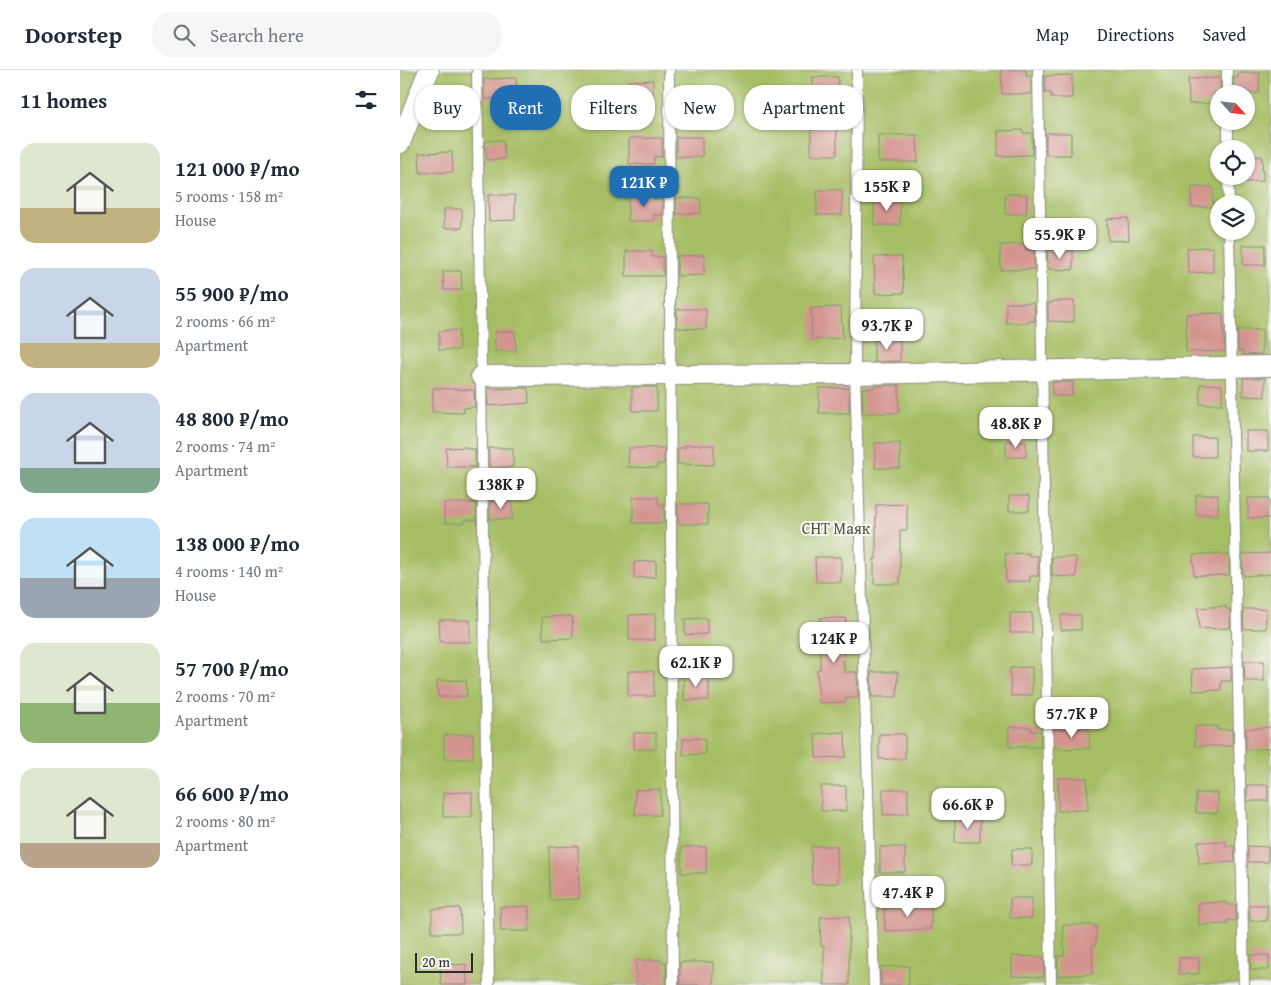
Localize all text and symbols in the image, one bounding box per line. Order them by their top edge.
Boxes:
search box [152,12,502,57]
text: Doorstep [25,17,122,52]
icon: search [170,21,198,49]
text: Search here [210,21,304,49]
text: Map [1036,21,1069,48]
text: Directions [1097,21,1174,48]
text: Saved [1202,21,1246,48]
text: 11 homes [20,85,107,116]
chip: Buy [415,85,480,130]
chip: Rent [490,85,561,130]
chip: Filters [571,85,655,130]
chip: New [665,85,734,130]
chip: Apartment [744,85,863,130]
north arrow [1210,85,1255,130]
map controls [1210,85,1255,240]
icon: filters [352,86,380,114]
button: locate [1210,140,1255,185]
text: 121 000 ₽/mo [175,153,300,184]
icon: home [60,163,120,223]
pin: 121K ₽ [603,166,685,208]
text: 121K ₽ [621,170,667,194]
pin: 155K ₽ [846,170,928,212]
text: 155K ₽ [864,174,910,198]
text: 5 rooms · 158 m² [175,184,283,208]
button: layers [1210,195,1255,240]
text: House [175,208,216,232]
pin: 55.9K ₽ [1014,218,1106,260]
text: 55.9K ₽ [1034,222,1086,246]
text: 55 900 ₽/mo [175,278,289,309]
icon: home [60,288,120,348]
pin: 93.7K ₽ [841,308,933,351]
text: 2 rooms · 66 m² [175,309,275,333]
text: 93.7K ₽ [861,313,913,337]
text: Apartment [175,333,248,357]
text: 48 800 ₽/mo [175,403,289,434]
pin: 48.8K ₽ [970,406,1062,449]
text: 48.8K ₽ [990,411,1042,435]
icon: home [60,413,120,473]
text: 2 rooms · 74 m² [175,434,275,458]
text: Apartment [175,458,248,482]
pin: 138K ₽ [460,468,542,510]
text: 138K ₽ [478,472,524,496]
park label: СНТ Маяк [802,516,871,540]
text: 138 000 ₽/mo [175,528,300,559]
icon: home [60,538,120,598]
text: 4 rooms · 140 m² [175,559,283,583]
text: House [175,583,216,607]
pin: 124K ₽ [793,622,875,664]
text: 124K ₽ [811,626,857,650]
pin: 62.1K ₽ [650,646,742,688]
text: 62.1K ₽ [670,650,722,674]
text: 57 700 ₽/mo [175,653,289,684]
icon: home [60,663,120,723]
text: 2 rooms · 70 m² [175,684,275,708]
pin: 57.7K ₽ [1026,696,1118,739]
text: 57.7K ₽ [1046,701,1098,725]
text: Apartment [175,708,248,732]
text: 66 600 ₽/mo [175,778,289,809]
icon: home [60,788,120,848]
pin: 66.6K ₽ [922,788,1014,830]
text: 66.6K ₽ [942,792,994,816]
text: 2 rooms · 80 m² [175,809,275,833]
text: Apartment [175,833,248,857]
pin: 47.4K ₽ [862,876,954,918]
text: 47.4K ₽ [882,880,934,904]
scale bar [415,950,472,973]
text: 20 m [422,952,450,972]

